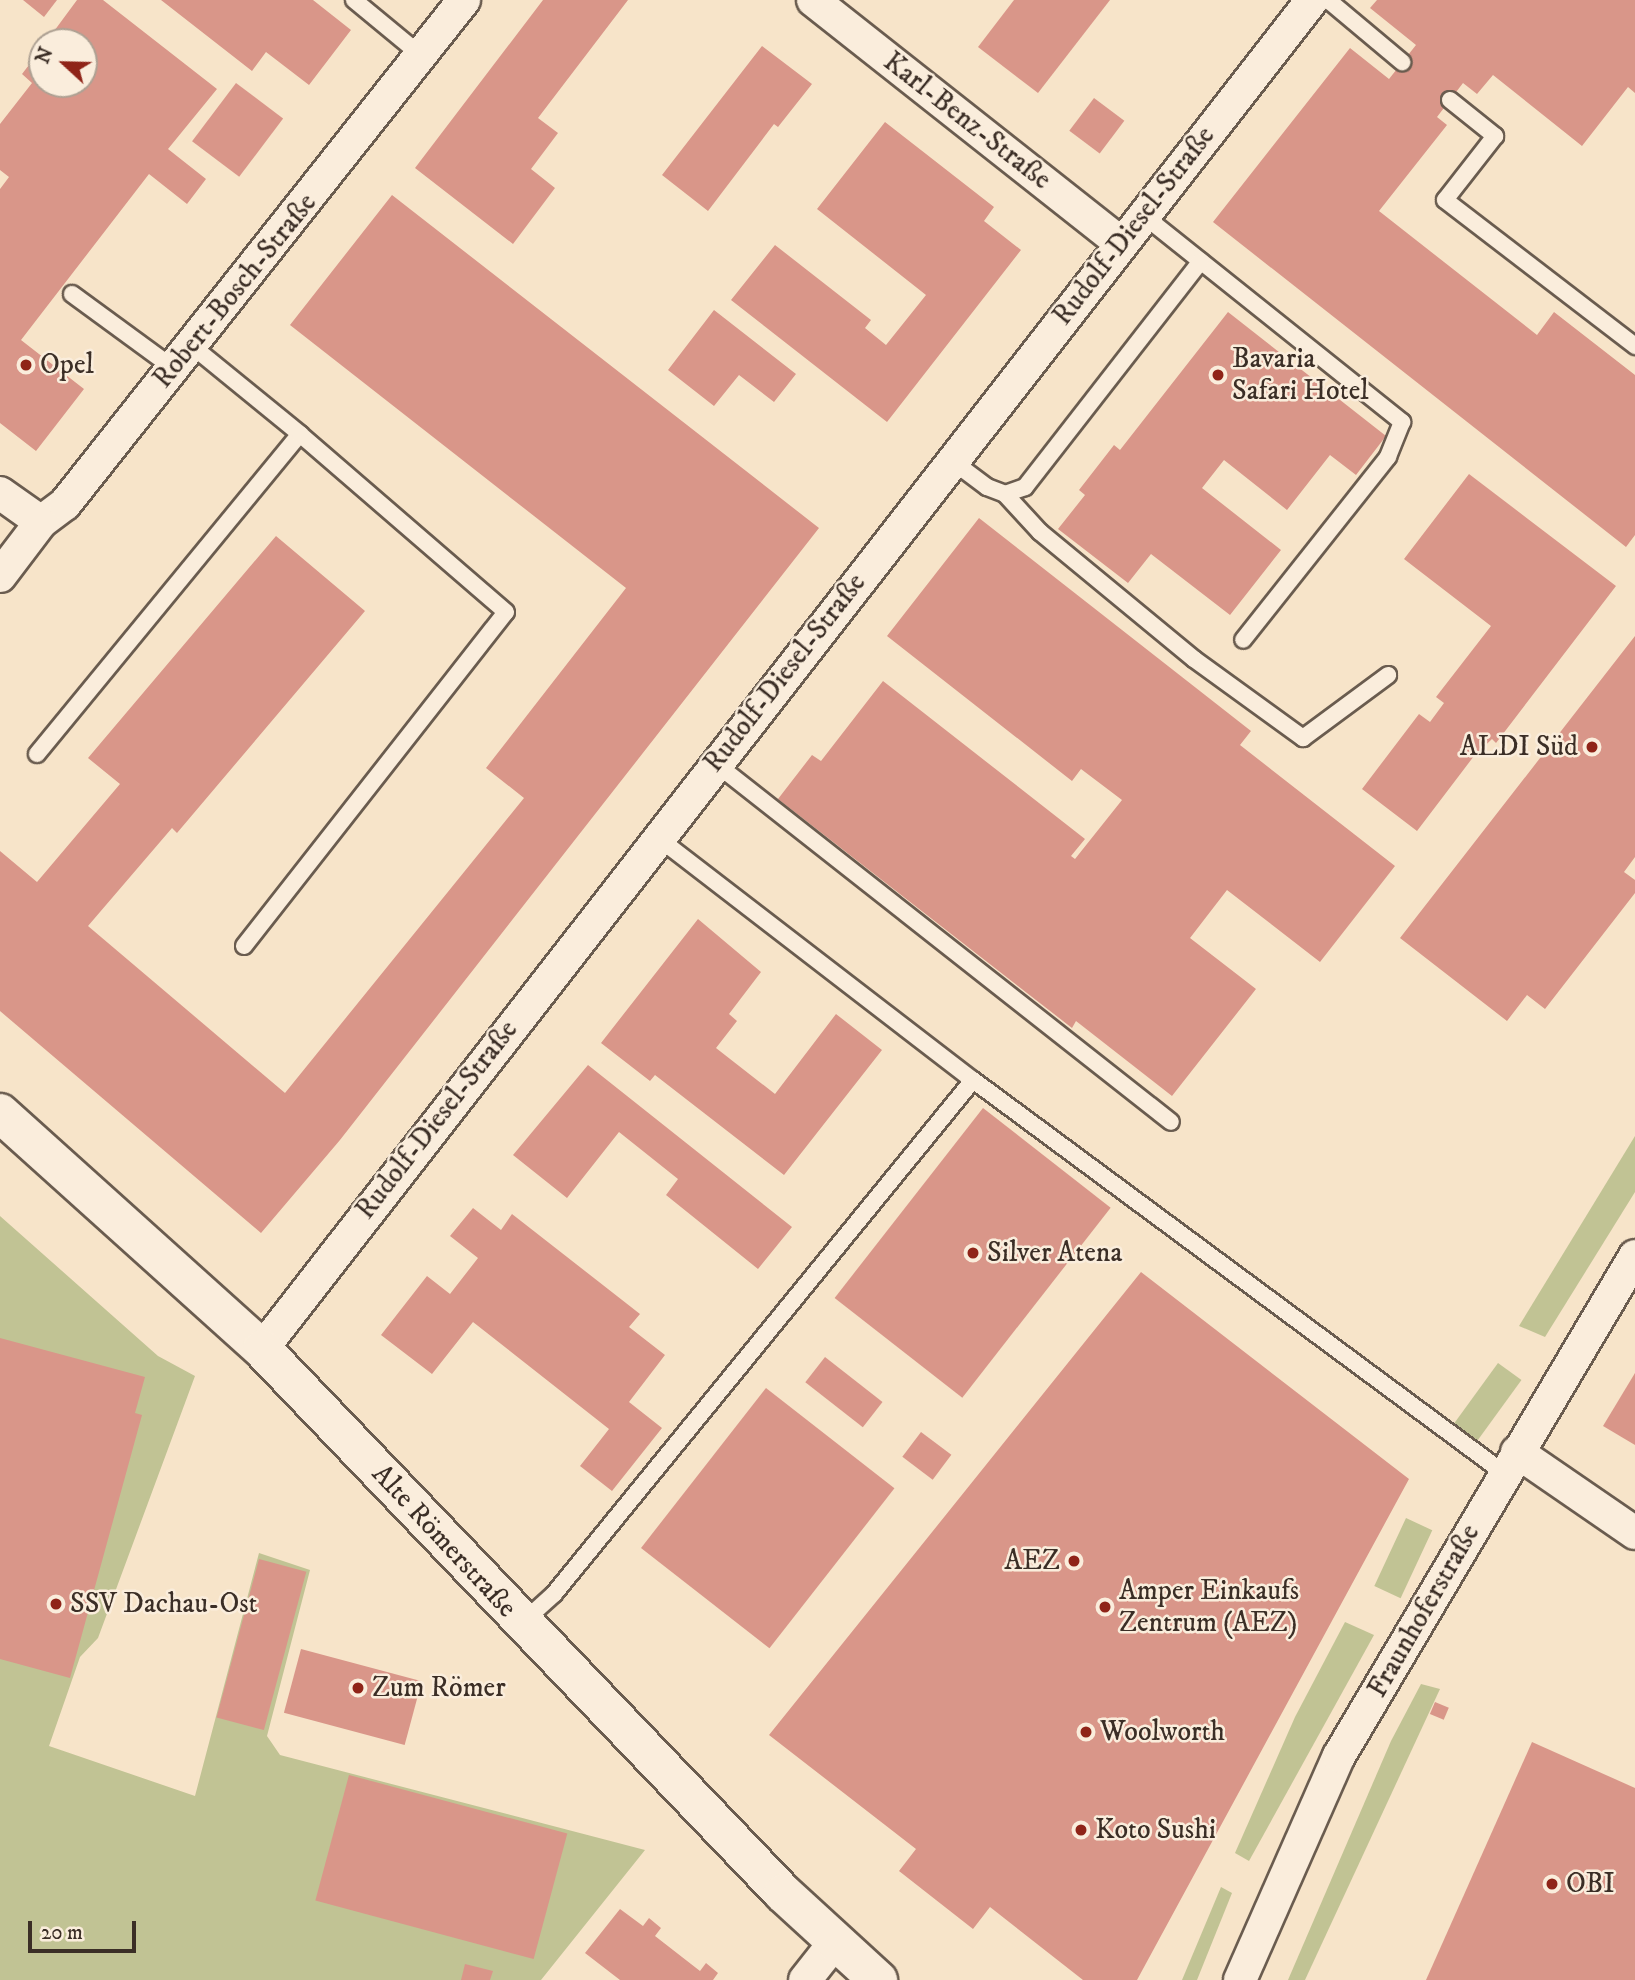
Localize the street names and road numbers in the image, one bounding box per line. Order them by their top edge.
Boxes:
street label: Karl-Benz-Straße [876,45,1058,197]
street label: Rudolf-Diesel-Straße [1046,120,1222,332]
street label: Robert-Bosch-Straße [146,187,324,395]
street label: Rudolf-Diesel-Straße [697,567,873,779]
street label: Rudolf-Diesel-Straße [349,1014,525,1226]
street label: Alte Römerstraße [365,1458,523,1624]
street label: Fraunhoferstraße [1361,1518,1487,1704]

